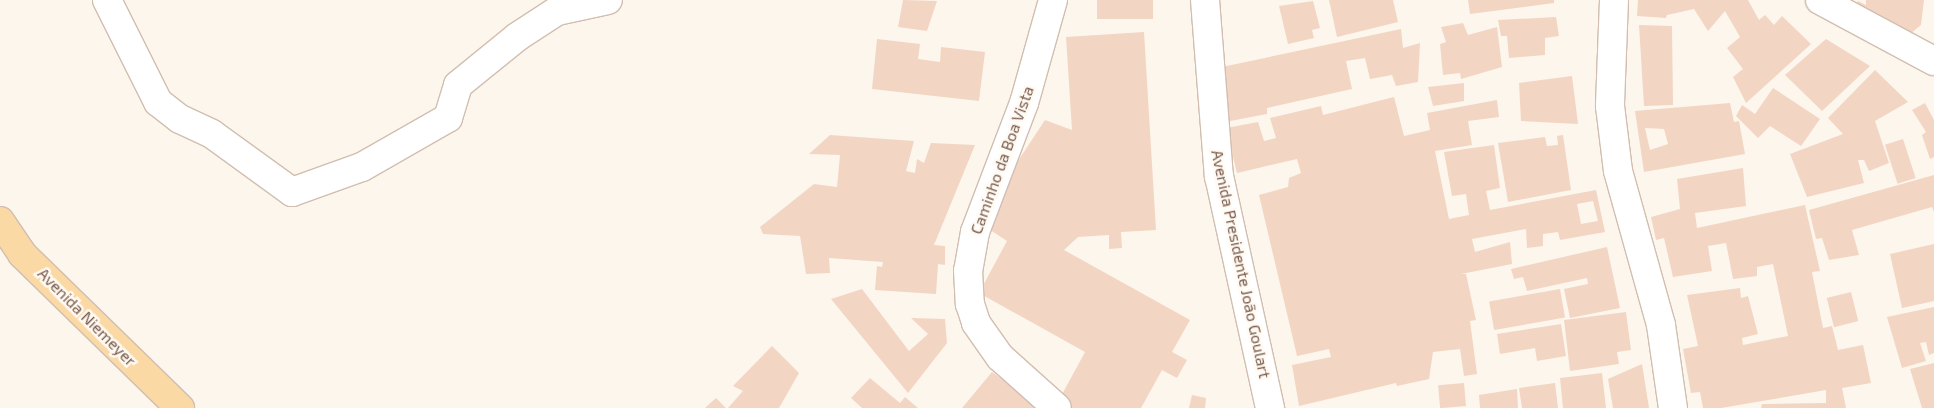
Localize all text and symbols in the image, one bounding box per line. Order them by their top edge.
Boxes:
street label: Caminho da Boa Vista [966,83,1038,237]
street label: Avenida Presidente João Goulart [1207,148,1275,380]
street label: Avenida Niemeyer [34,264,140,370]

